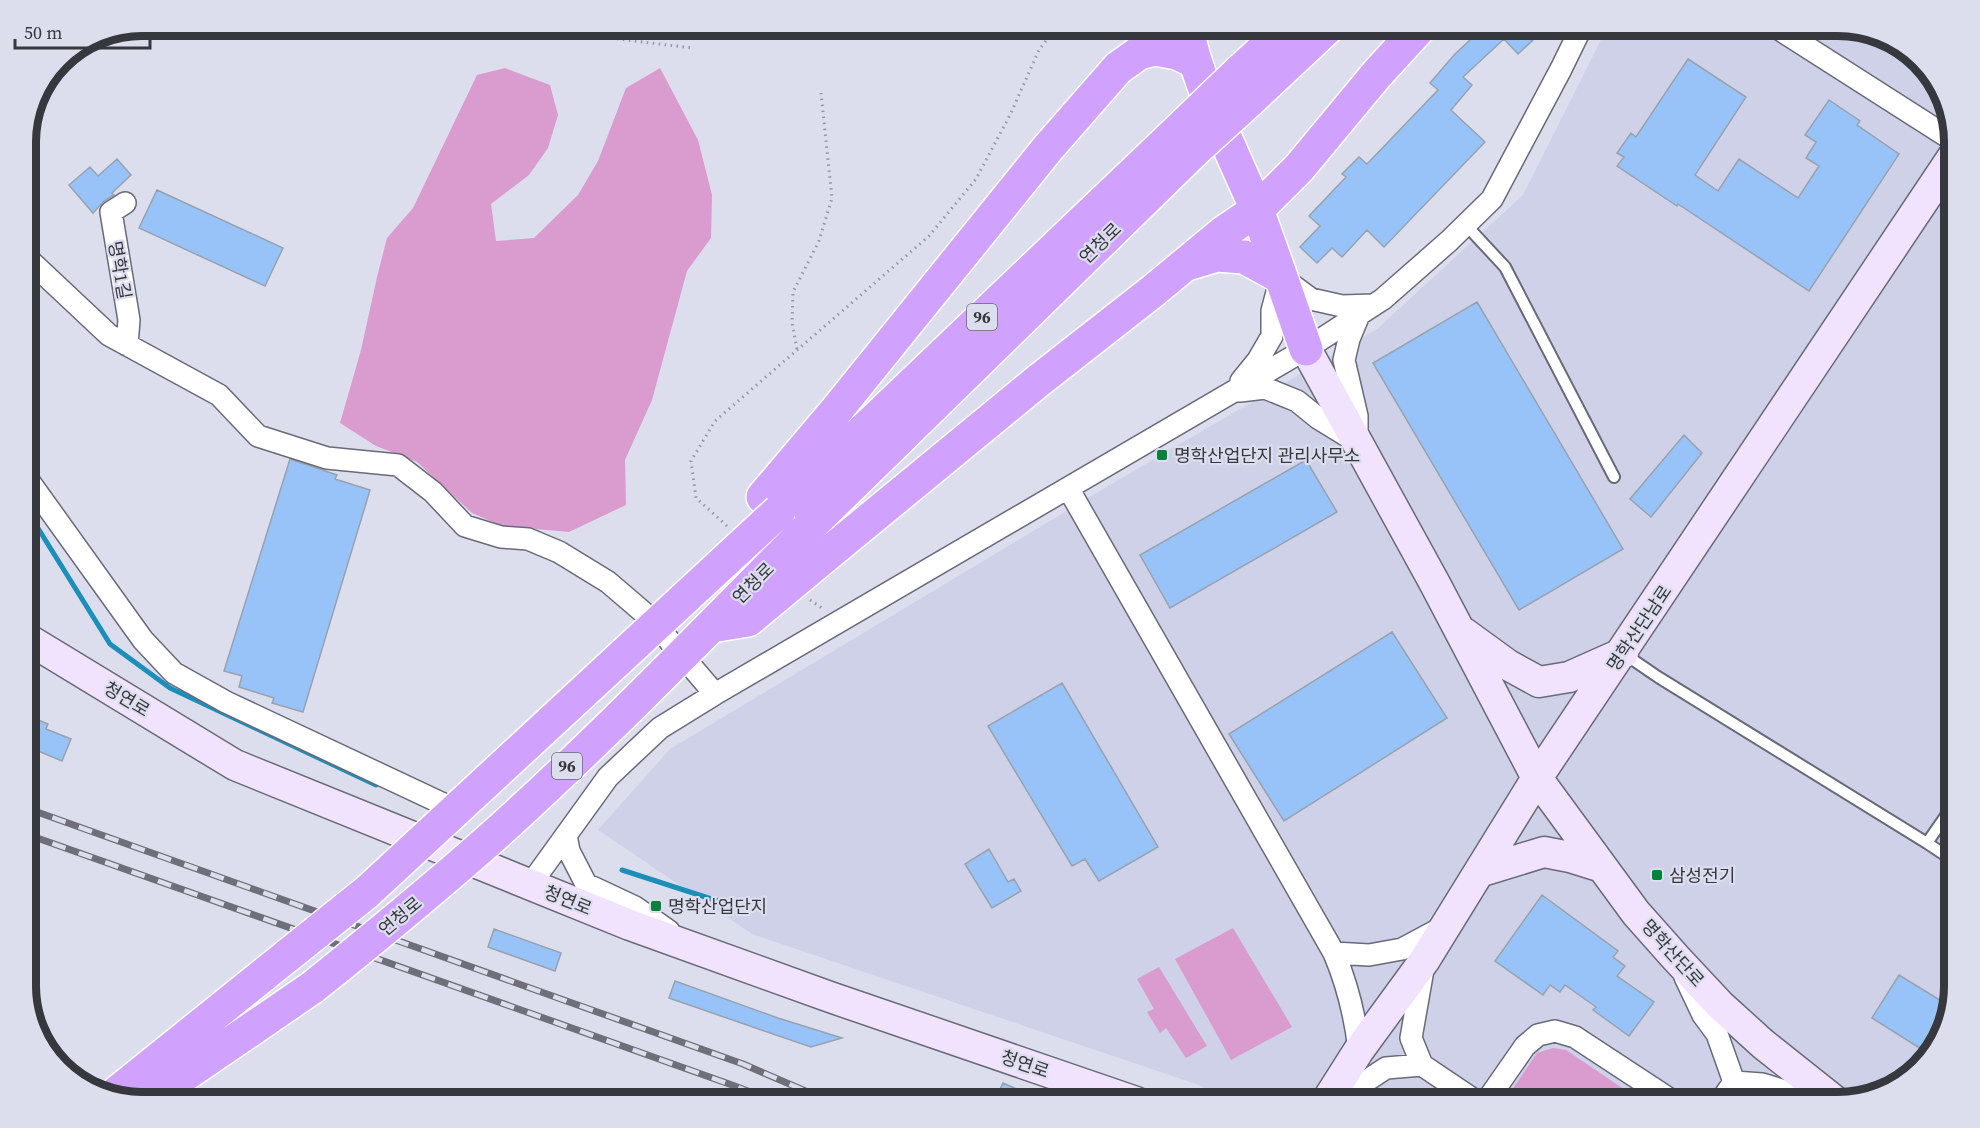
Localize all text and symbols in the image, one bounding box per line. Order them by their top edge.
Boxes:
scale bar [15,12,150,50]
text: 50 m [24,20,62,45]
street label: 연청로 [1073,217,1127,269]
street label: 명학1길 [103,239,137,301]
road number: 96 [967,304,997,330]
place label: 명학산업단지 관리사무소 [1174,443,1360,468]
marker: 명학산업단지 관리사무소 [1155,448,1169,462]
street label: 연청로 [727,557,779,609]
street label: 명학산단남로 [1601,580,1677,676]
street label: 청연로 [99,675,155,723]
road number: 96 [552,753,582,779]
place label: 삼성전기 [1669,863,1735,888]
marker: 삼성전기 [1650,868,1664,882]
street label: 청연로 [540,879,596,921]
street label: 연청로 [373,890,427,942]
place label: 명학산업단지 [668,894,767,919]
marker: 명학산업단지 [649,899,663,913]
street label: 명학산단로 [1636,914,1710,992]
street label: 청연로 [997,1044,1053,1084]

